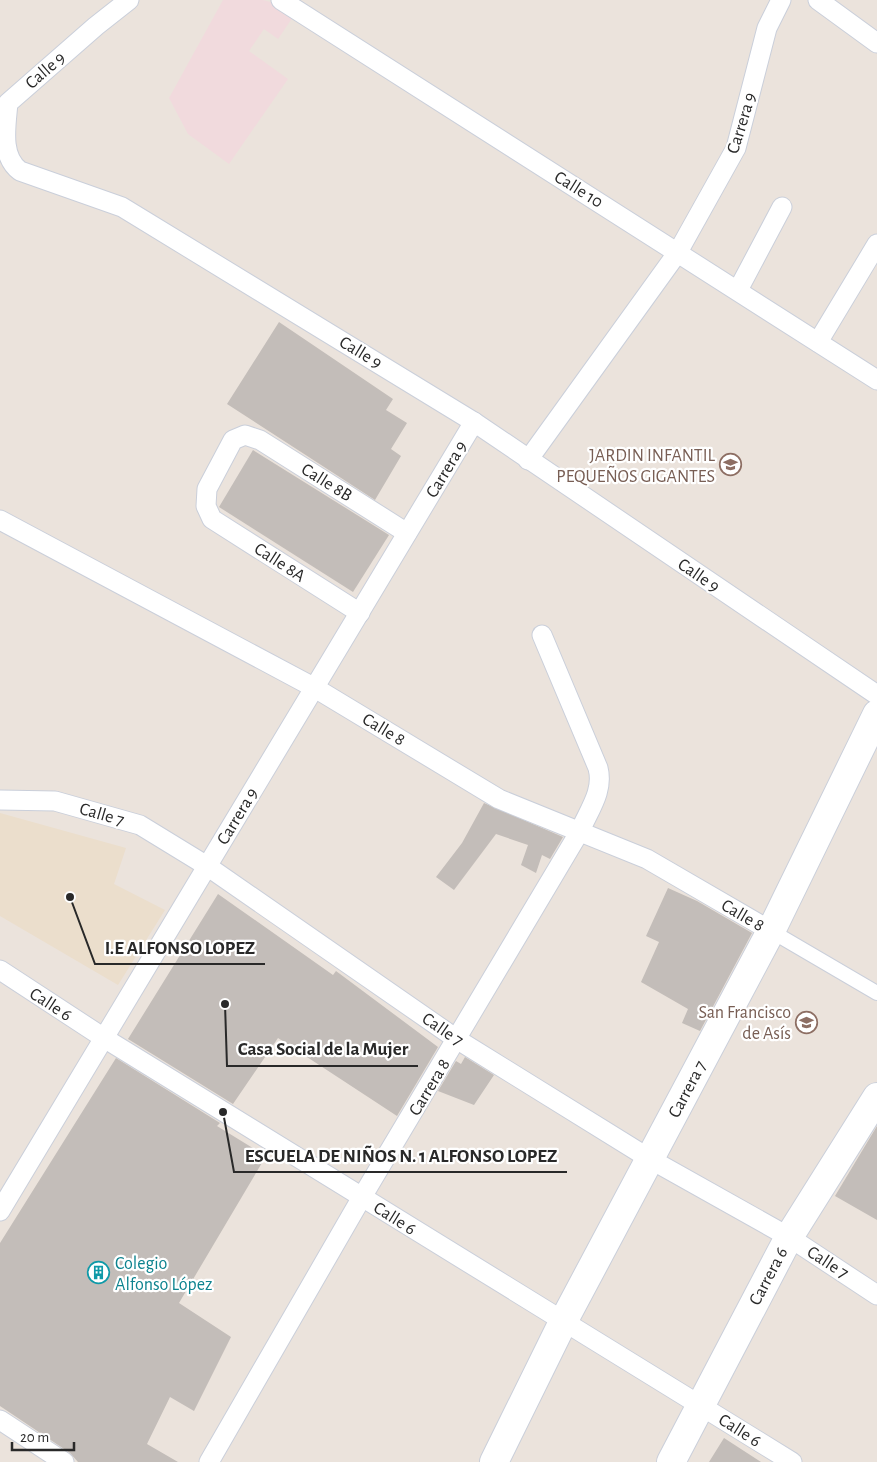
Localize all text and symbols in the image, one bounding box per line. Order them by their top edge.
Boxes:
street label: Calle 9 [22,49,69,93]
street label: Carrera 9 [724,91,760,156]
street label: Calle 10 [551,168,606,212]
street label: Calle 9 [336,333,385,372]
street label: Carrera 9 [423,438,471,501]
place label: JARDIN INFANTIL PEQUEÑOS GIGANTES [556,447,716,486]
school or university icon: JARDIN INFANTIL PEQUEÑOS GIGANTES [719,453,743,477]
street label: Calle 8B [298,460,355,505]
street label: Calle 8A [251,540,309,586]
street label: Calle 9 [674,555,723,596]
street label: Calle 8 [359,710,408,750]
street label: Carrera 9 [214,785,262,848]
street label: Calle 7 [77,800,126,830]
street label: Calle 8 [718,896,767,935]
callout: I.E ALFONSO LOPEZ [95,930,265,964]
text: I.E ALFONSO LOPEZ [105,939,255,958]
street label: Calle 6 [26,985,75,1025]
place label: San Francisco de Asís [699,1004,791,1043]
street label: Calle 7 [419,1010,466,1050]
school or university icon: San Francisco de Asís [795,1010,819,1034]
callout: Casa Social de la Mujer [227,1032,418,1066]
text: Casa Social de la Mujer [238,1040,409,1059]
street label: Carrera 8 [406,1056,454,1119]
street label: Carrera 7 [665,1058,710,1121]
callout: ESCUELA DE NIÑOS N. 1 ALFONSO LOPEZ [234,1138,567,1172]
text: ESCUELA DE NIÑOS N. 1 ALFONSO LOPEZ [245,1145,557,1166]
street label: Calle 6 [370,1199,419,1239]
street label: Calle 7 [804,1243,851,1283]
street label: Carrera 6 [746,1245,792,1308]
place label: Colegio Alfonso López [115,1255,212,1294]
building icon: Colegio Alfonso López [87,1261,111,1285]
street label: Calle 6 [715,1411,764,1451]
scale bar [12,1420,75,1452]
text: 20 m [20,1430,49,1445]

